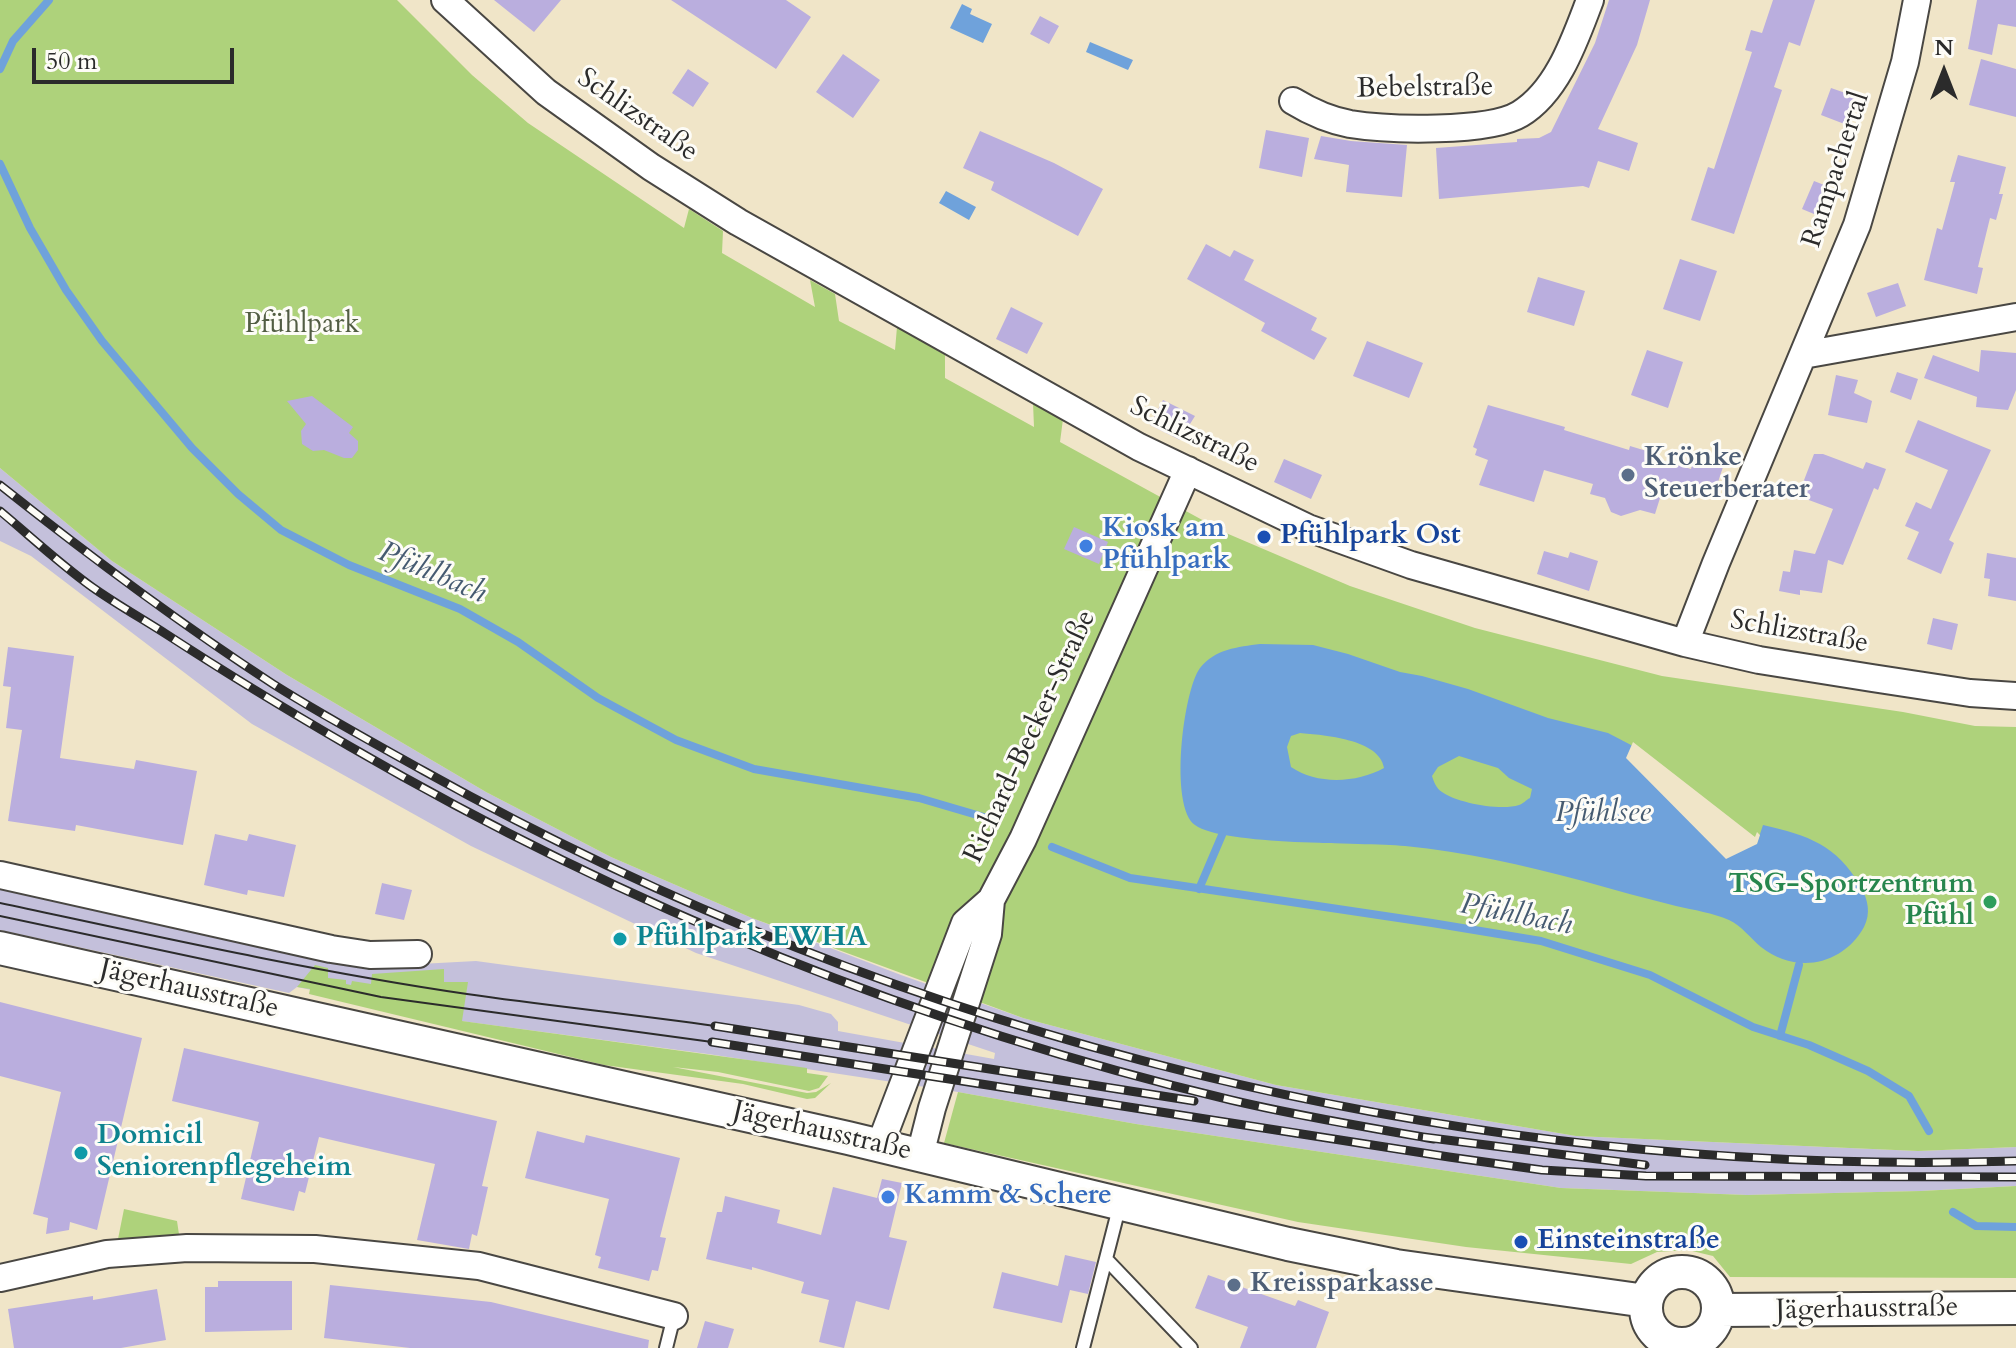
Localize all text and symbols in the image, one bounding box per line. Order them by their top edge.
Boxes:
scale bar [36,32,238,82]
north arrow [1904,32,1984,112]
text: N [1934,33,1954,63]
text: 50 m [46,45,97,78]
street label: Schlizstraße [570,62,704,170]
street label: Bebelstraße [1356,71,1494,107]
street label: Rampachertal [1796,88,1878,252]
park label: Pfühlpark [244,309,360,343]
street label: Schlizstraße [1124,390,1264,482]
place label: Krönke Steuerberater [1644,442,1810,508]
marker: Krönke Steuerberater [1619,466,1637,484]
place label: Kiosk am Pfühlpark [1102,513,1230,579]
place label: Pfühlpark Ost [1280,520,1461,554]
marker: Pfühlpark Ost [1255,528,1273,546]
water label: Pfühlbach [373,535,491,613]
marker: Kiosk am Pfühlpark [1077,537,1095,555]
street label: Schlizstraße [1727,604,1871,662]
street label: Richard-Becker-Straße [958,605,1104,869]
water label: Pfühlsee [1555,796,1651,832]
place label: TSG-Sportzentrum Pfühl [1728,869,1974,935]
water label: Pfühlbach [1457,888,1575,944]
marker: TSG-Sportzentrum Pfühl [1981,893,1999,911]
place label: Pfühlpark EWHA [636,922,867,956]
marker: Pfühlpark EWHA [611,930,629,948]
street label: Jägerhausstraße [96,953,282,1027]
street label: Jägerhausstraße [729,1095,915,1169]
place label: Domicil Seniorenpflegeheim [97,1120,352,1186]
marker: Domicil Seniorenpflegeheim [72,1144,90,1162]
place label: Kamm & Schere [904,1180,1112,1214]
marker: Kamm & Schere [879,1188,897,1206]
place label: Einsteinstraße [1537,1225,1720,1259]
marker: Einsteinstraße [1512,1233,1530,1251]
place label: Kreissparkasse [1250,1268,1434,1302]
marker: Kreissparkasse [1225,1276,1243,1294]
street label: Jägerhausstraße [1775,1292,1959,1328]

